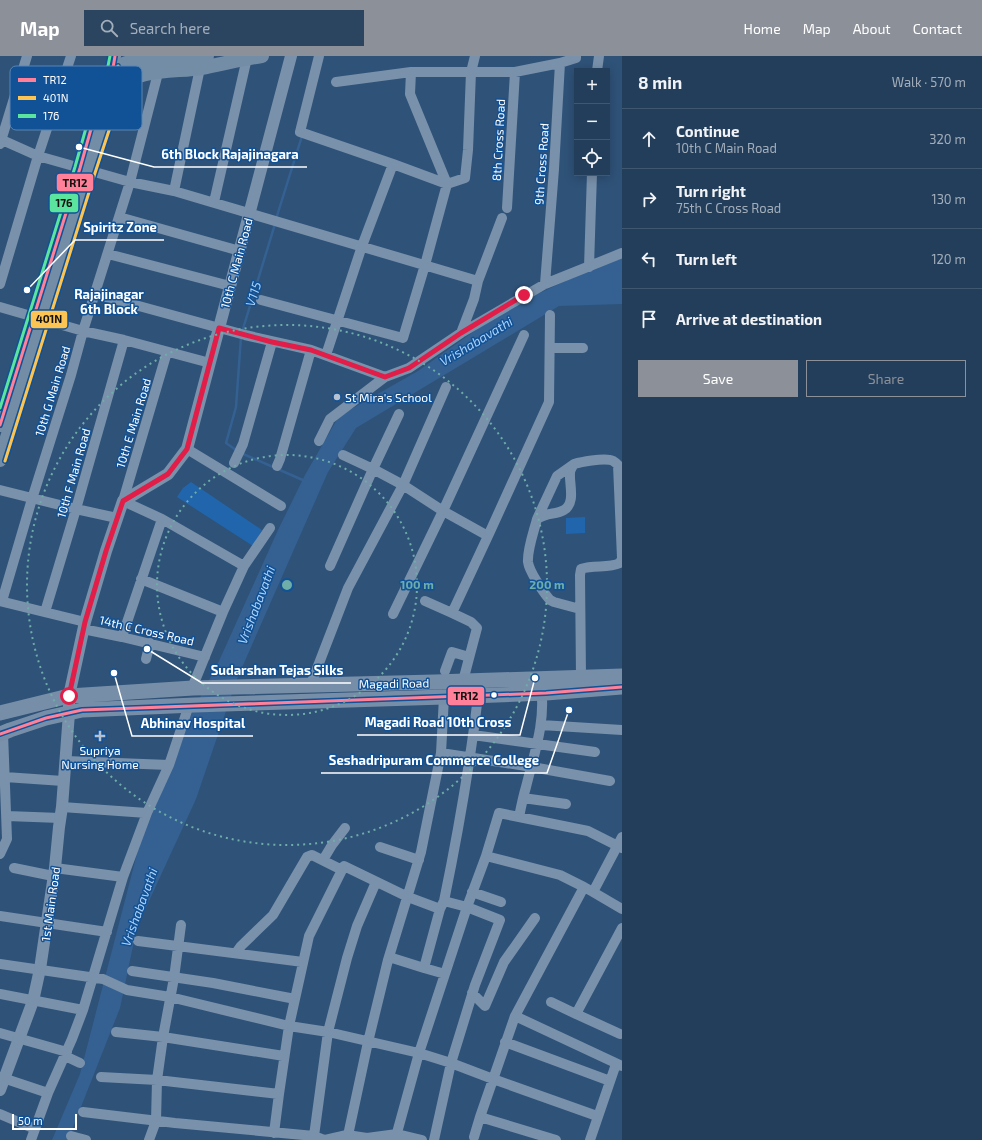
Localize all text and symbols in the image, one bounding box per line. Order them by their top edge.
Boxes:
search box [84,10,364,46]
text: Map [20,17,60,40]
icon: search [98,17,120,39]
text: Search here [130,19,210,37]
text: Home [744,20,781,37]
text: Map [803,20,831,37]
text: About [853,20,891,37]
text: Contact [913,20,962,37]
legend [10,66,142,130]
map controls [574,68,610,176]
button: + [574,68,610,104]
text: 8 min [638,72,682,92]
text: TR12 [43,73,67,86]
text: Walk · 570 m [892,74,966,90]
text: 401N [43,91,69,104]
street label: 8th Cross Road [489,99,507,181]
button: − [574,104,610,140]
text: 176 [43,109,59,122]
text: Continue [676,122,739,140]
street label: 9th Cross Road [531,123,551,205]
icon: ahead [638,128,660,150]
text: 320 m [929,131,966,147]
button: locate [574,140,610,176]
text: 10th C Main Road [676,140,777,156]
callout: 6th Block Rajajinagara [154,142,307,167]
text: 6th Block Rajajinagara [161,146,299,162]
line badge: TR12 [56,173,94,192]
text: TR12 [63,176,87,189]
text: Turn right [676,182,746,200]
icon: right [638,188,660,210]
text: 130 m [931,191,966,207]
line badge: 176 [49,193,79,213]
text: 176 [55,196,73,209]
text: 75th C Cross Road [676,200,781,216]
callout: Spiritz Zone [75,215,164,240]
street label: 10th C Main Road [217,216,255,310]
text: Spiritz Zone [83,219,157,235]
icon: left [638,248,660,270]
text: Turn left [676,250,737,268]
text: 120 m [931,251,966,267]
water label: V115 [242,280,264,308]
district label: Rajajinagar 6th Block [74,286,144,317]
route end [515,286,533,304]
icon: arrive [638,308,660,330]
line badge: 401N [30,310,68,329]
text: Arrive at destination [676,310,822,328]
text: 401N [36,312,62,325]
water label: Vrishabavathi [437,313,515,369]
street label: 10th G Main Road [32,344,72,438]
button: Save [638,360,798,397]
button: Share [806,360,966,397]
street label: 10th E Main Road [113,376,153,470]
place label: St Mira's School [345,390,432,404]
marker: St Mira's School [332,392,342,402]
street label: 10th F Main Road [54,427,92,519]
water label: Vrishabavathi [234,564,278,646]
text: 100 m [400,577,434,591]
text: 200 m [529,577,565,591]
centre of rings [280,578,294,592]
street label: 14th C Cross Road [98,612,196,648]
callout: Sudarshan Tejas Silks [202,658,351,683]
text: Sudarshan Tejas Silks [211,662,343,678]
street label: Magadi Road [359,675,429,691]
line badge: TR12 [447,686,485,706]
route start [60,687,78,705]
text: TR12 [454,689,478,702]
unlabelled marker [489,690,499,700]
callout: Magadi Road 10th Cross [357,710,520,735]
callout: Abhinav Hospital [132,711,253,736]
text: Magadi Road 10th Cross [365,714,511,730]
text: Abhinav Hospital [141,715,246,731]
marker: Supriya Nursing Home [94,730,106,742]
place label: Supriya Nursing Home [61,743,139,771]
callout: Seshadripuram Commerce College [321,748,547,773]
text: Seshadripuram Commerce College [329,752,539,768]
street label: 1st Main Road [38,866,62,942]
water label: Vrishabavathi [117,866,161,948]
scale bar [12,1112,77,1131]
text: 50 m [18,1114,43,1127]

